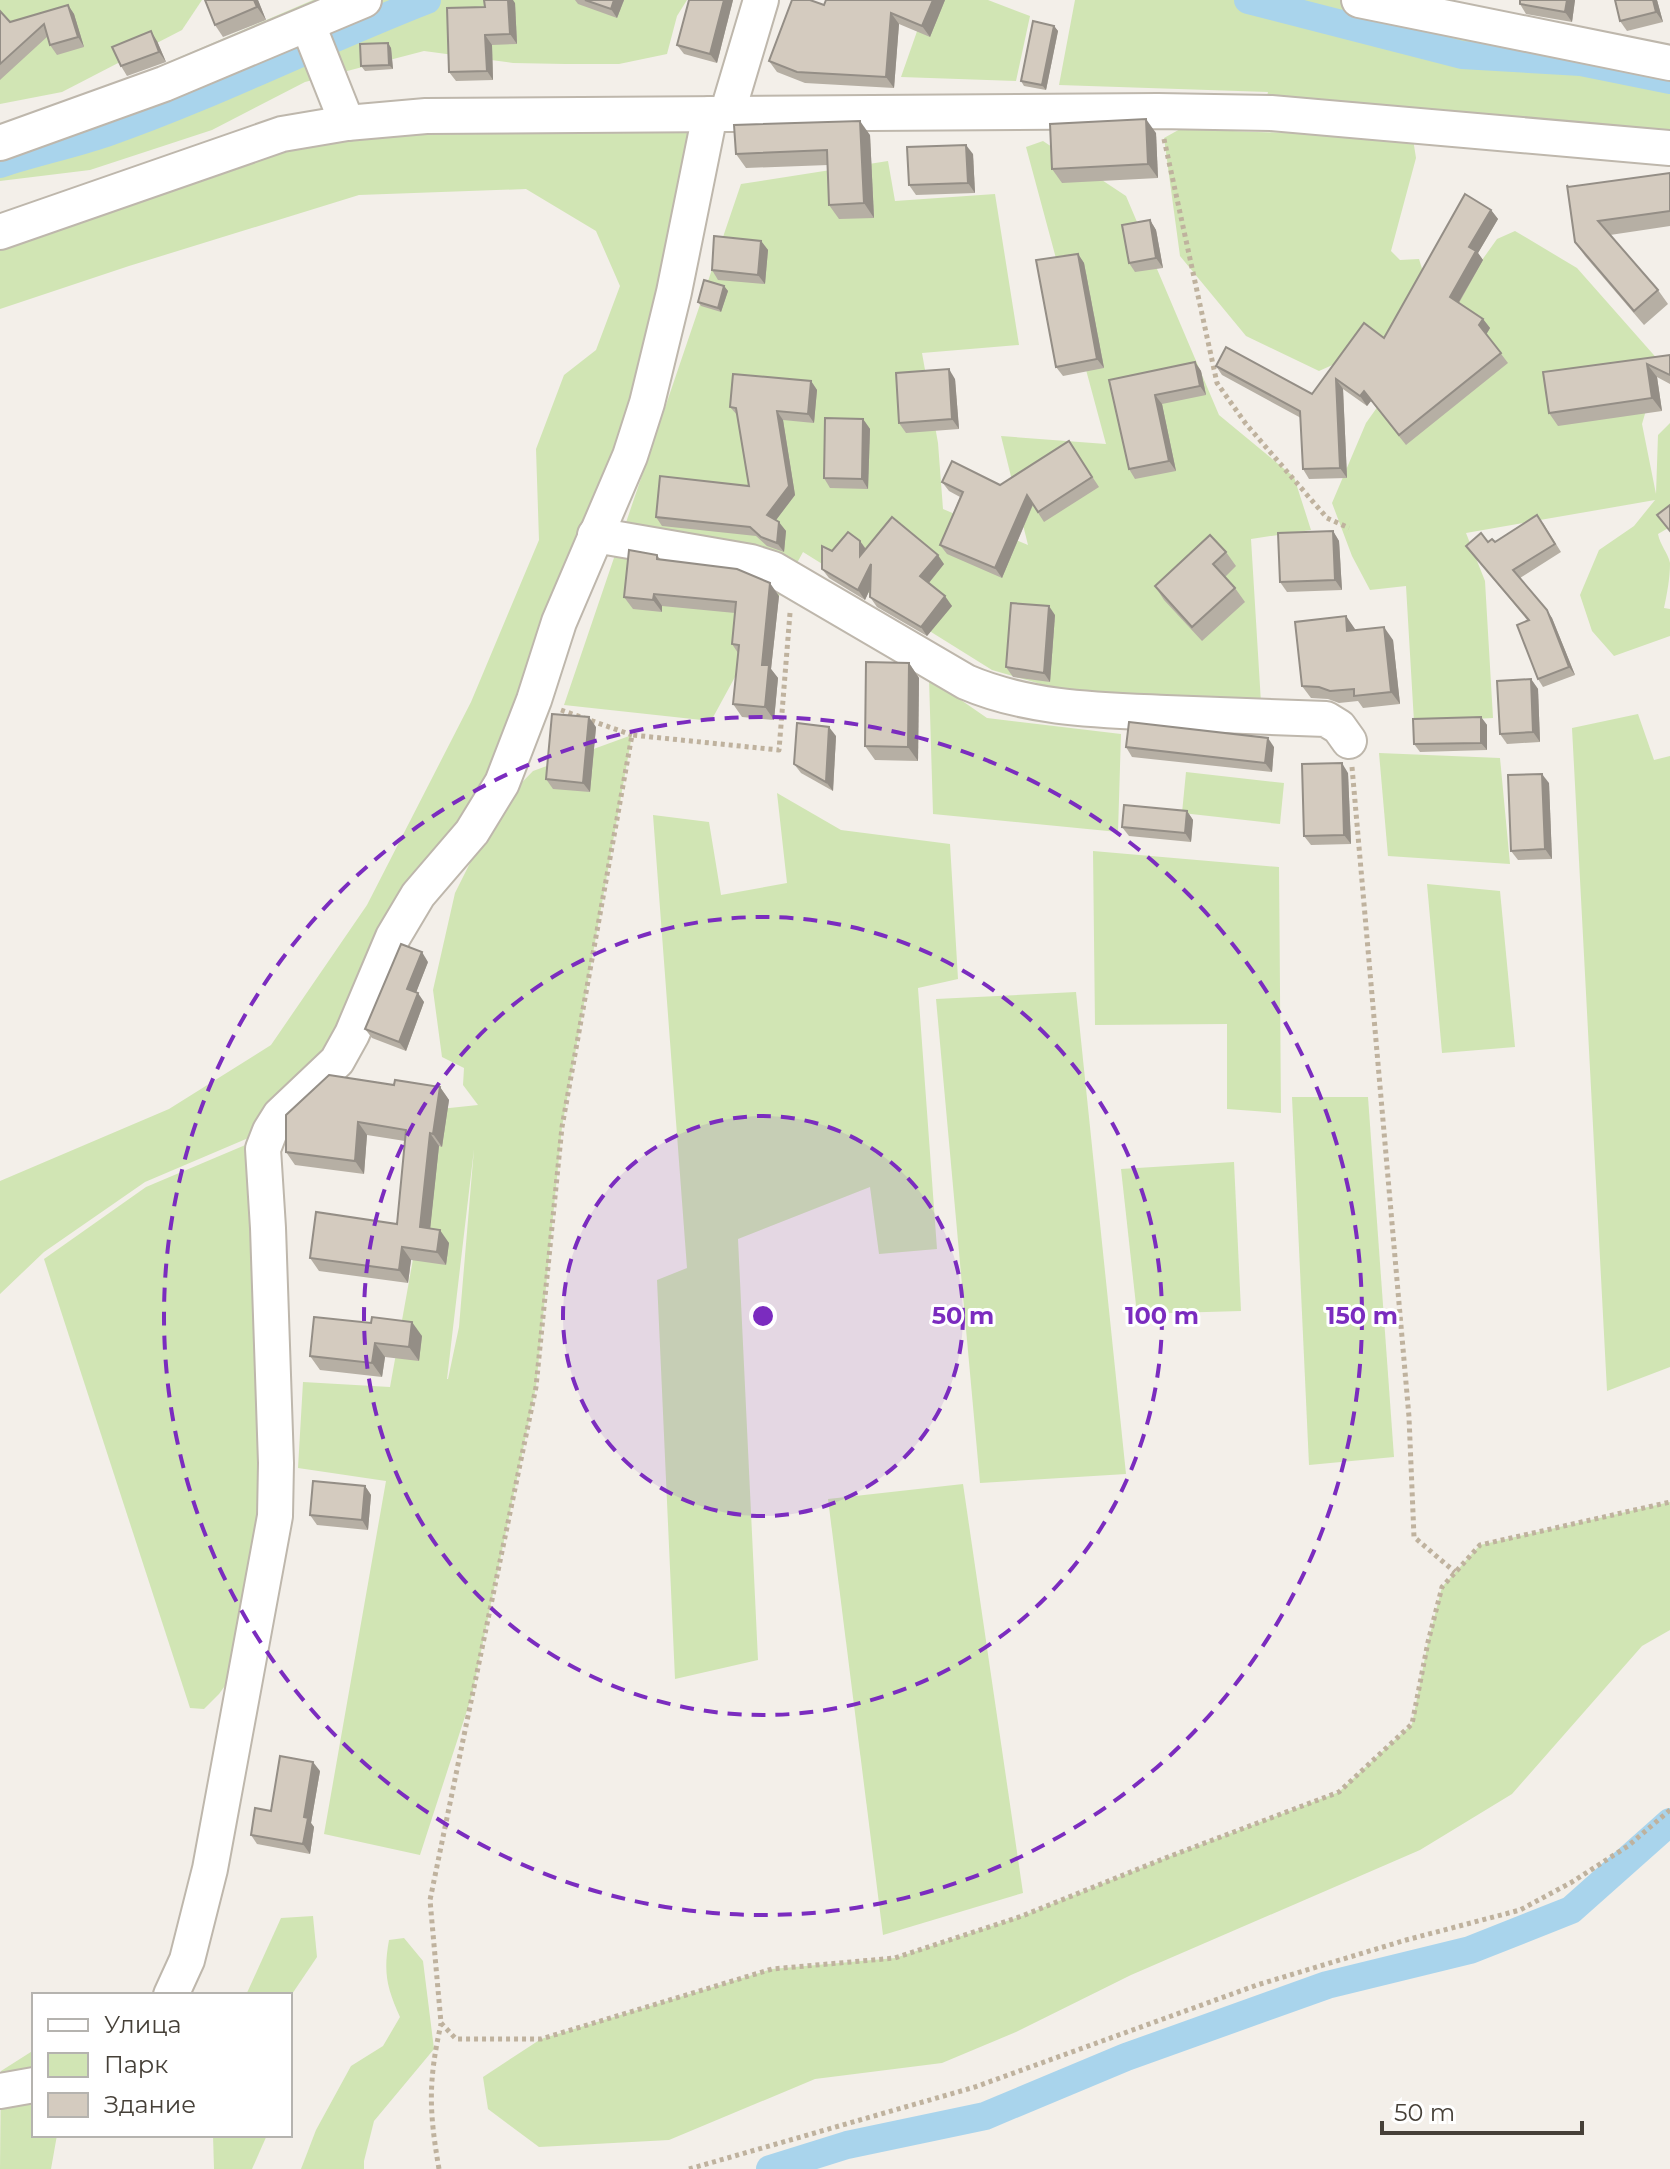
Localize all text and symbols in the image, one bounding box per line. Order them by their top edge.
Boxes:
text: 50 m [932,1301,994,1330]
text: 100 m [1125,1301,1199,1330]
text: 150 m [1326,1301,1398,1330]
centre of rings [749,1302,777,1330]
legend [32,1993,292,2137]
text: Улица [104,2010,182,2039]
text: Парк [104,2050,168,2079]
scale bar [1382,2085,1582,2135]
text: Здание [104,2090,196,2119]
text: 50 m [1394,2098,1455,2127]

